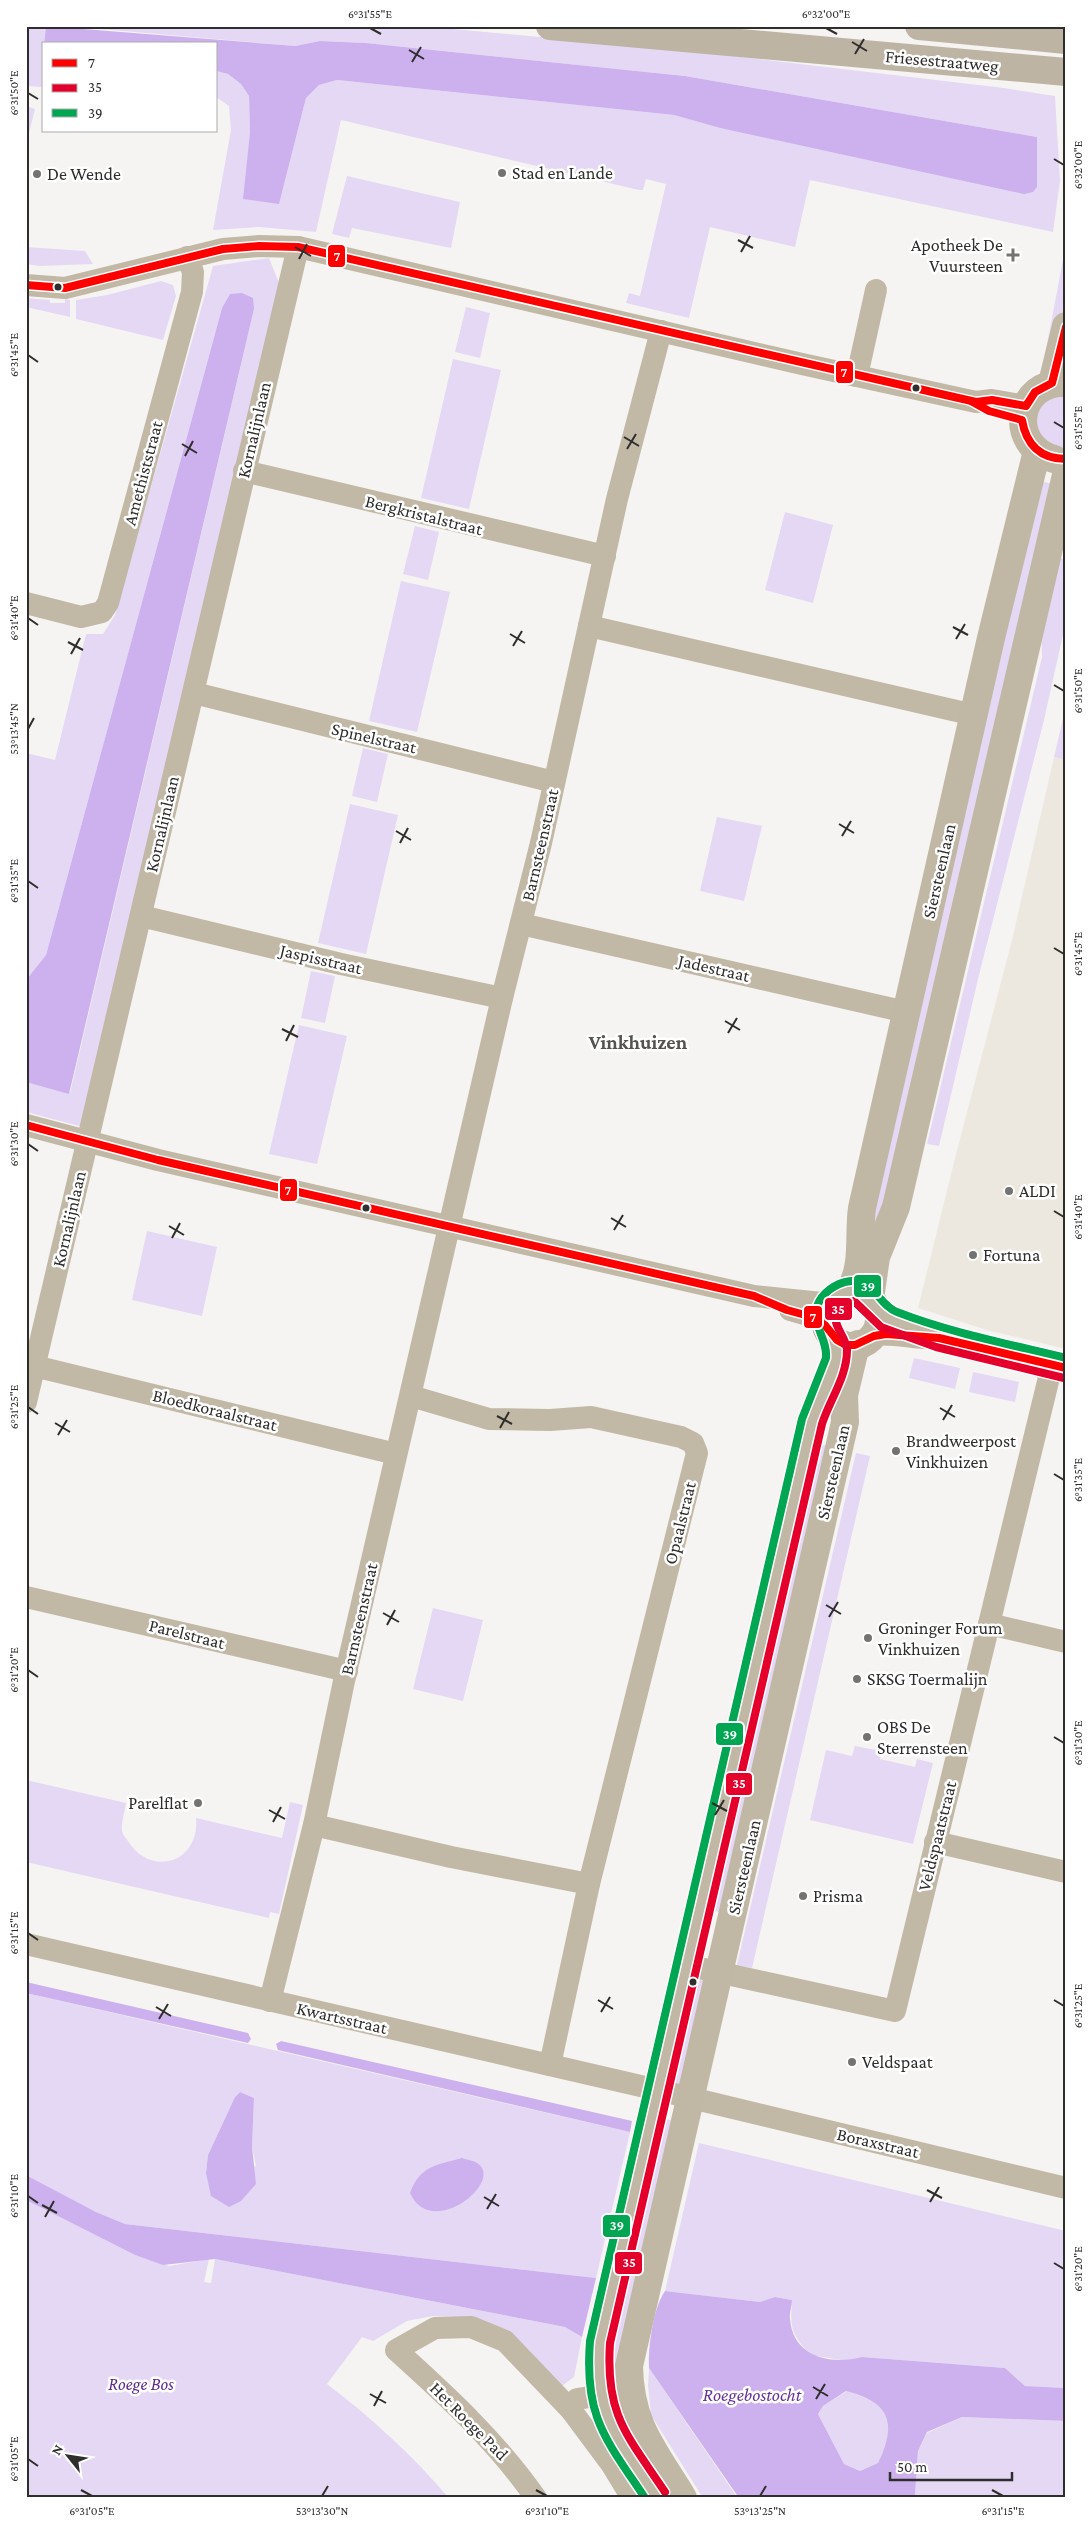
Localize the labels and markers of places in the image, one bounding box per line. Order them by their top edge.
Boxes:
place label: Stad en Lande [512,163,613,183]
place label: De Wende [47,164,121,184]
marker: Stad en Lande [496,167,508,179]
marker: De Wende [31,168,43,180]
place label: Apotheek De Vuursteen [911,235,1003,276]
marker: Apotheek De Vuursteen [1007,249,1019,261]
unlabelled marker [53,282,63,292]
unlabelled marker [911,383,921,393]
place label: ALDI [1019,1181,1056,1201]
marker: ALDI [1003,1185,1015,1197]
unlabelled marker [361,1203,371,1213]
place label: Fortuna [983,1245,1040,1265]
marker: Fortuna [967,1249,979,1261]
place label: Brandweerpost Vinkhuizen [906,1431,1017,1472]
marker: Brandweerpost Vinkhuizen [890,1445,902,1457]
place label: Groninger Forum Vinkhuizen [878,1618,1003,1659]
marker: Groninger Forum Vinkhuizen [862,1632,874,1644]
place label: SKSG Toermalijn [867,1669,988,1690]
marker: SKSG Toermalijn [851,1673,863,1685]
place label: OBS De Sterrensteen [877,1717,968,1758]
marker: OBS De Sterrensteen [861,1731,873,1743]
place label: Parelflat [128,1793,189,1813]
marker: Parelflat [192,1797,204,1809]
place label: Prisma [813,1886,863,1906]
marker: Prisma [797,1890,809,1902]
unlabelled marker [688,1977,698,1987]
place label: Veldspaat [862,2052,934,2072]
marker: Veldspaat [846,2056,858,2068]

